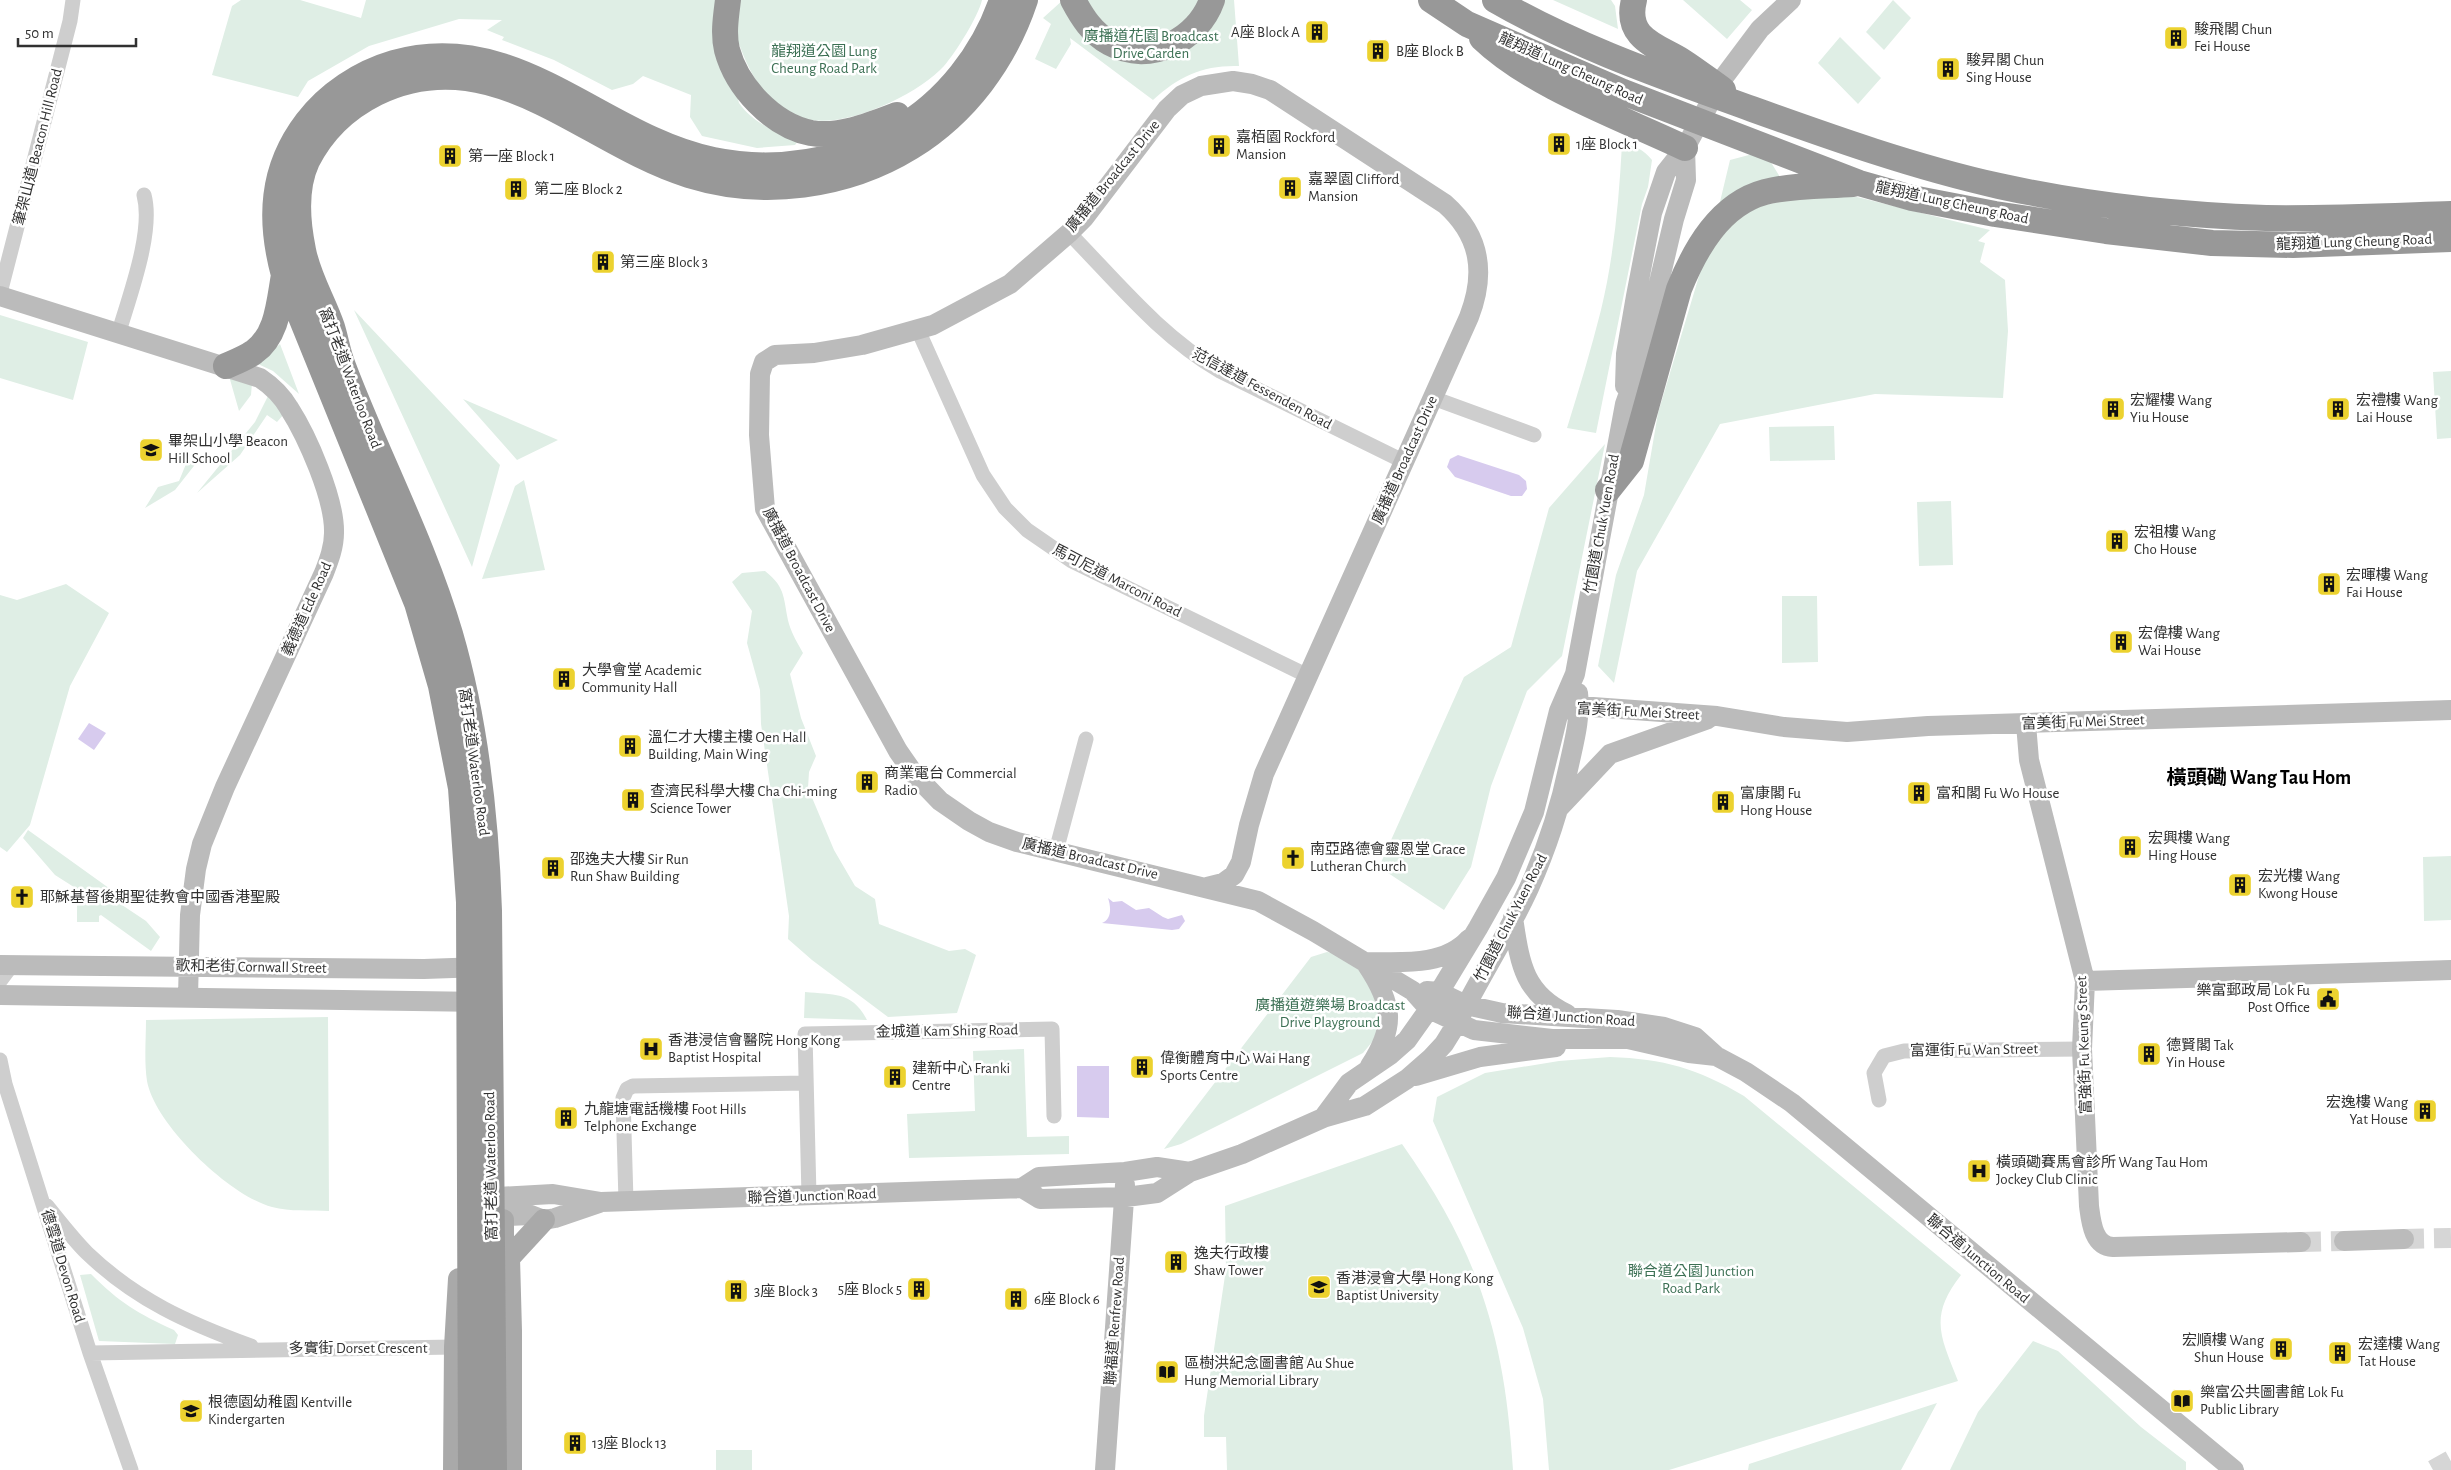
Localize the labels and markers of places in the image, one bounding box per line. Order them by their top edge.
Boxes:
building icon: A座 Block A [1304,19,1330,45]
place label: 駿飛閣 Chun Fei House [2194,21,2272,54]
place label: A座 Block A [1231,24,1300,40]
building icon: 駿飛閣 Chun Fei House [2163,25,2189,51]
building icon: B座 Block B [1365,38,1391,64]
place label: B座 Block B [1396,43,1464,59]
place label: 駿昇閣 Chun Sing House [1966,52,2044,85]
building icon: 駿昇閣 Chun Sing House [1935,56,1961,82]
place label: 嘉栢園 Rockford Mansion [1236,129,1336,162]
building icon: 1座 Block 1 [1546,131,1572,157]
building icon: 嘉栢園 Rockford Mansion [1206,133,1232,159]
place label: 1座 Block 1 [1576,136,1638,152]
building icon: 第一座 Block 1 [437,143,463,169]
place label: 第一座 Block 1 [468,148,555,164]
place label: 嘉翠園 Clifford Mansion [1308,171,1399,204]
building icon: 嘉翠園 Clifford Mansion [1277,175,1303,201]
building icon: 第二座 Block 2 [503,176,529,202]
place label: 第二座 Block 2 [534,181,623,197]
building icon: 第三座 Block 3 [590,249,616,275]
place label: 第三座 Block 3 [620,254,708,270]
place label: 宏耀樓 Wang Yiu House [2130,392,2213,425]
place label: 宏禮樓 Wang Lai House [2356,392,2439,425]
building icon: 宏耀樓 Wang Yiu House [2100,396,2126,422]
building icon: 宏禮樓 Wang Lai House [2325,396,2351,422]
place label: 畢架山小學 Beacon Hill School [168,433,288,466]
school or university icon: 畢架山小學 Beacon Hill School [138,437,164,463]
place label: 宏祖樓 Wang Cho House [2134,524,2217,557]
building icon: 宏祖樓 Wang Cho House [2104,528,2130,554]
place label: 宏暉樓 Wang Fai House [2346,567,2429,600]
building icon: 宏暉樓 Wang Fai House [2316,571,2342,597]
place label: 宏偉樓 Wang Wai House [2138,625,2221,658]
building icon: 宏偉樓 Wang Wai House [2108,629,2134,655]
place label: 大學會堂 Academic Community Hall [582,662,702,695]
building icon: 大學會堂 Academic Community Hall [551,666,577,692]
place label: 溫仁才大樓主樓 Oen Hall Building, Main Wing [648,729,806,762]
building icon: 溫仁才大樓主樓 Oen Hall Building, Main Wing [617,733,643,759]
place label: 商業電台 Commercial Radio [884,765,1017,798]
building icon: 商業電台 Commercial Radio [854,769,880,795]
building icon: 富和閣 Fu Wo House [1906,780,1932,806]
place label: 查濟民科學大樓 Cha Chi-ming Science Tower [650,783,838,816]
place label: 富康閣 Fu Hong House [1740,785,1812,818]
place label: 富和閣 Fu Wo House [1936,785,2060,801]
building icon: 查濟民科學大樓 Cha Chi-ming Science Tower [620,787,646,813]
building icon: 富康閣 Fu Hong House [1710,789,1736,815]
place label: 宏興樓 Wang Hing House [2148,830,2231,863]
building icon: 宏興樓 Wang Hing House [2117,834,2143,860]
place label: 南亞路德會靈恩堂 Grace Lutheran Church [1310,840,1466,874]
church icon: 南亞路德會靈恩堂 Grace Lutheran Church [1280,845,1306,871]
place label: 邵逸夫大樓 Sir Run Run Shaw Building [570,851,689,884]
building icon: 邵逸夫大樓 Sir Run Run Shaw Building [540,855,566,881]
place label: 宏光樓 Wang Kwong House [2258,868,2341,901]
building icon: 宏光樓 Wang Kwong House [2227,872,2253,898]
church icon: 耶穌基督後期聖徒教會中國香港聖殿 [9,884,35,910]
place label: 耶穌基督後期聖徒教會中國香港聖殿 [40,889,280,905]
place label: 樂富郵政局 Lok Fu Post Office [2196,982,2310,1015]
public building icon: 樂富郵政局 Lok Fu Post Office [2315,986,2341,1012]
place label: 香港浸信會醫院 Hong Kong Baptist Hospital [668,1032,841,1065]
hospital icon: 香港浸信會醫院 Hong Kong Baptist Hospital [638,1036,664,1062]
place label: 德賢閣 Tak Yin House [2166,1036,2234,1070]
building icon: 德賢閣 Tak Yin House [2136,1041,2162,1067]
place label: 偉衡體育中心 Wai Hang Sports Centre [1160,1050,1311,1083]
building icon: 偉衡體育中心 Wai Hang Sports Centre [1129,1054,1155,1080]
place label: 建新中心 Franki Centre [912,1060,1010,1093]
building icon: 建新中心 Franki Centre [882,1064,908,1090]
place label: 宏逸樓 Wang Yat House [2326,1094,2409,1127]
building icon: 宏逸樓 Wang Yat House [2412,1098,2438,1124]
place label: 九龍塘電話機樓 Foot Hills Telphone Exchange [584,1100,746,1134]
building icon: 九龍塘電話機樓 Foot Hills Telphone Exchange [553,1105,579,1131]
place label: 橫頭磡賽馬會診所 Wang Tau Hom Jockey Club Clinic [1996,1153,2208,1187]
hospital icon: 橫頭磡賽馬會診所 Wang Tau Hom Jockey Club Clinic [1966,1158,1992,1184]
place label: 逸夫行政樓 Shaw Tower [1194,1245,1269,1278]
building icon: 逸夫行政樓 Shaw Tower [1163,1249,1189,1275]
place label: 香港浸會大學 Hong Kong Baptist University [1336,1270,1494,1303]
school or university icon: 香港浸會大學 Hong Kong Baptist University [1306,1274,1332,1300]
building icon: 5座 Block 5 [906,1276,932,1302]
building icon: 3座 Block 3 [723,1278,749,1304]
place label: 5座 Block 5 [838,1281,902,1297]
place label: 3座 Block 3 [754,1283,818,1299]
building icon: 6座 Block 6 [1003,1286,1029,1312]
place label: 6座 Block 6 [1034,1291,1100,1307]
place label: 宏順樓 Wang Shun House [2182,1332,2265,1365]
building icon: 宏順樓 Wang Shun House [2268,1336,2294,1362]
place label: 宏達樓 Wang Tat House [2358,1336,2441,1369]
building icon: 宏達樓 Wang Tat House [2327,1340,2353,1366]
place label: 區樹洪紀念圖書館 Au Shue Hung Memorial Library [1184,1354,1354,1388]
library icon: 區樹洪紀念圖書館 Au Shue Hung Memorial Library [1154,1359,1180,1385]
place label: 樂富公共圖書館 Lok Fu Public Library [2200,1384,2344,1417]
library icon: 樂富公共圖書館 Lok Fu Public Library [2169,1388,2195,1414]
place label: 根德園幼稚園 Kentville Kindergarten [208,1393,352,1427]
school or university icon: 根德園幼稚園 Kentville Kindergarten [178,1398,204,1424]
building icon: 13座 Block 13 [562,1430,588,1456]
place label: 13座 Block 13 [592,1435,666,1451]

